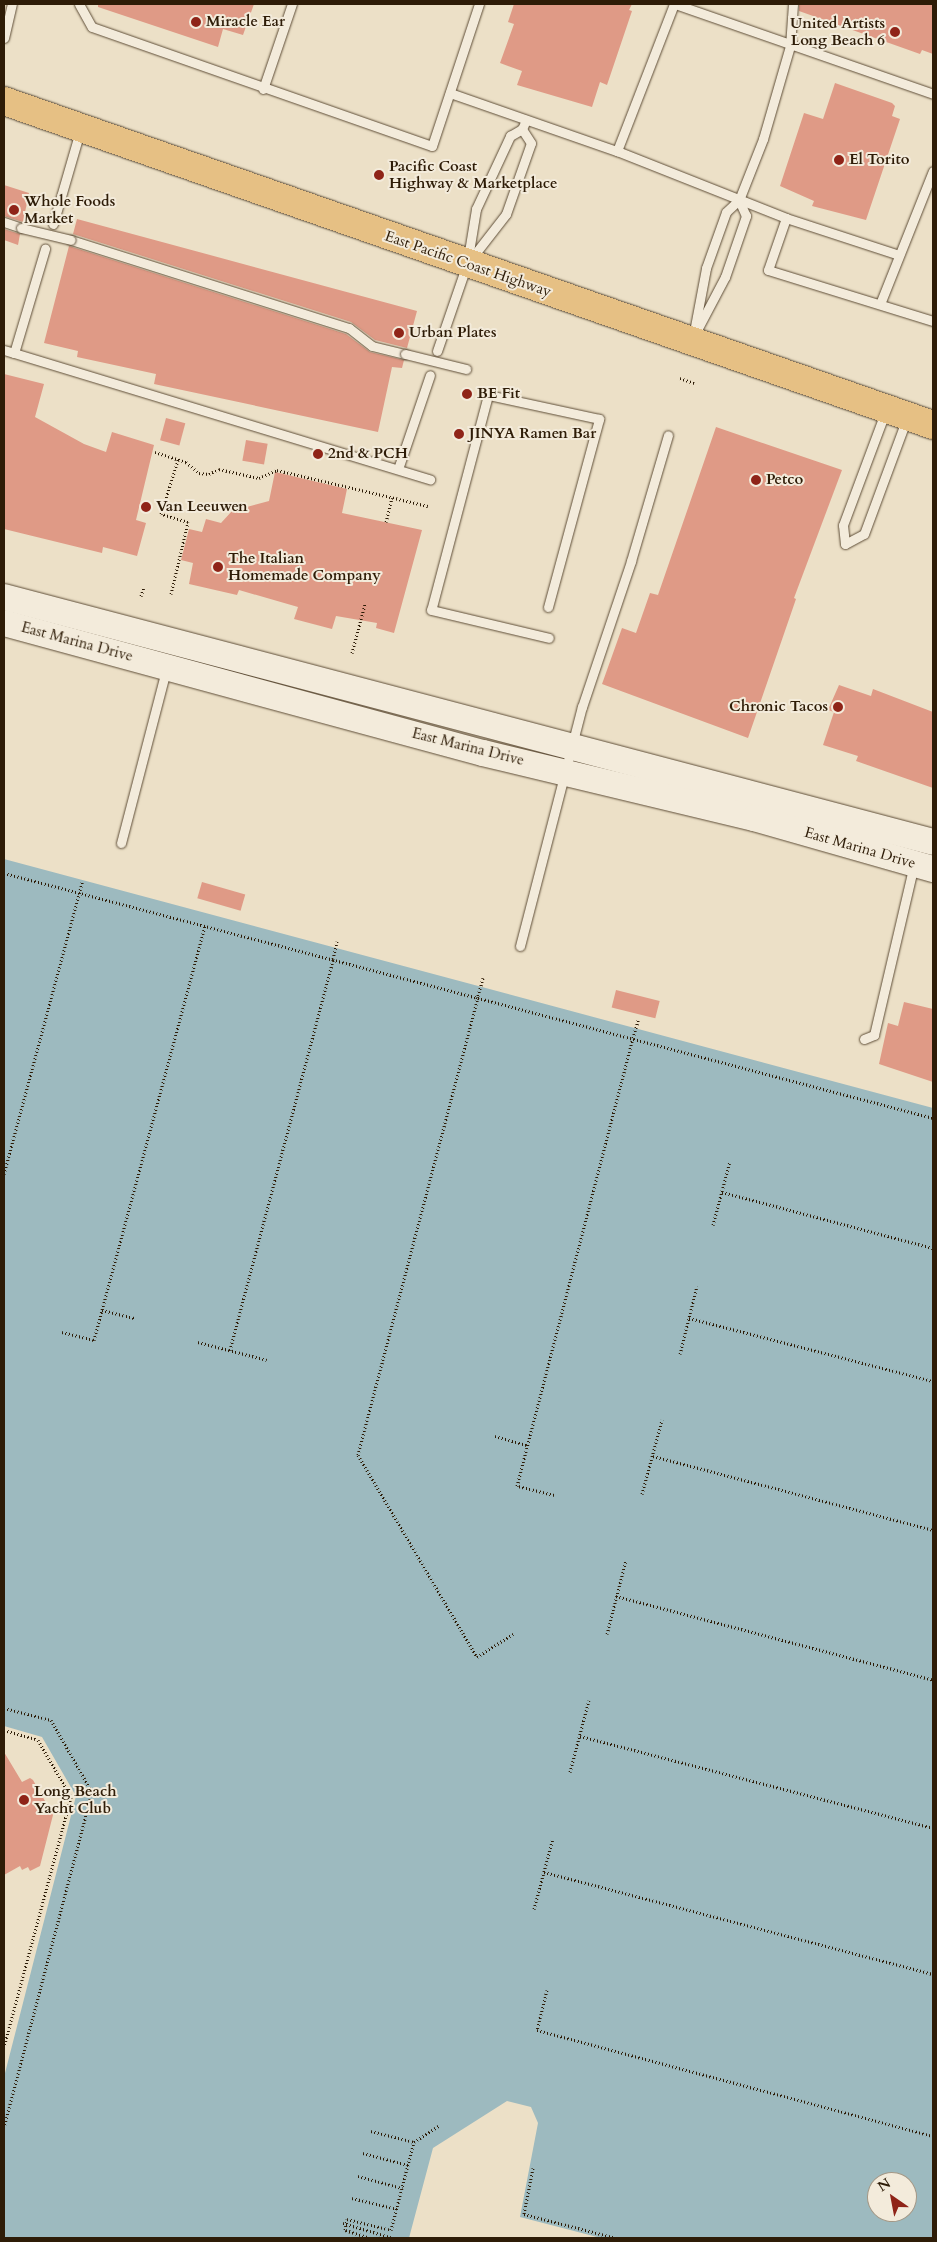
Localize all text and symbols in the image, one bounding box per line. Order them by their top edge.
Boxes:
place label: Miracle Ear [206,13,285,31]
place label: United Artists Long Beach 6 [790,14,885,49]
marker: Miracle Ear [190,16,202,28]
marker: United Artists Long Beach 6 [889,26,901,38]
place label: El Torito [849,151,910,169]
marker: El Torito [833,154,845,166]
place label: Pacific Coast Highway & Marketplace [389,157,558,192]
marker: Pacific Coast Highway & Marketplace [373,169,385,181]
place label: Whole Foods Market [24,192,115,227]
marker: Whole Foods Market [8,204,20,216]
street label: East Pacific Coast Highway [382,227,554,301]
place label: Urban Plates [409,324,497,342]
marker: Urban Plates [393,327,405,339]
place label: BE Fit [477,385,520,403]
marker: BE Fit [461,388,473,400]
place label: JINYA Ramen Bar [469,425,596,443]
marker: JINYA Ramen Bar [453,428,465,440]
place label: 2nd & PCH [328,445,408,463]
marker: 2nd & PCH [312,448,324,460]
place label: Petco [766,471,803,489]
marker: Petco [750,474,762,486]
place label: Van Leeuwen [156,498,248,516]
marker: Van Leeuwen [140,501,152,513]
place label: The Italian Homemade Company [228,549,381,584]
marker: The Italian Homemade Company [212,561,224,573]
street label: East Marina Drive [19,618,135,666]
place label: Chronic Tacos [729,698,828,716]
marker: Chronic Tacos [832,701,844,713]
street label: East Marina Drive [410,724,526,770]
street label: East Marina Drive [802,823,918,873]
place label: Long Beach Yacht Club [34,1782,117,1817]
marker: Long Beach Yacht Club [18,1794,30,1806]
north arrow [867,2172,917,2222]
text: N [874,2174,894,2196]

